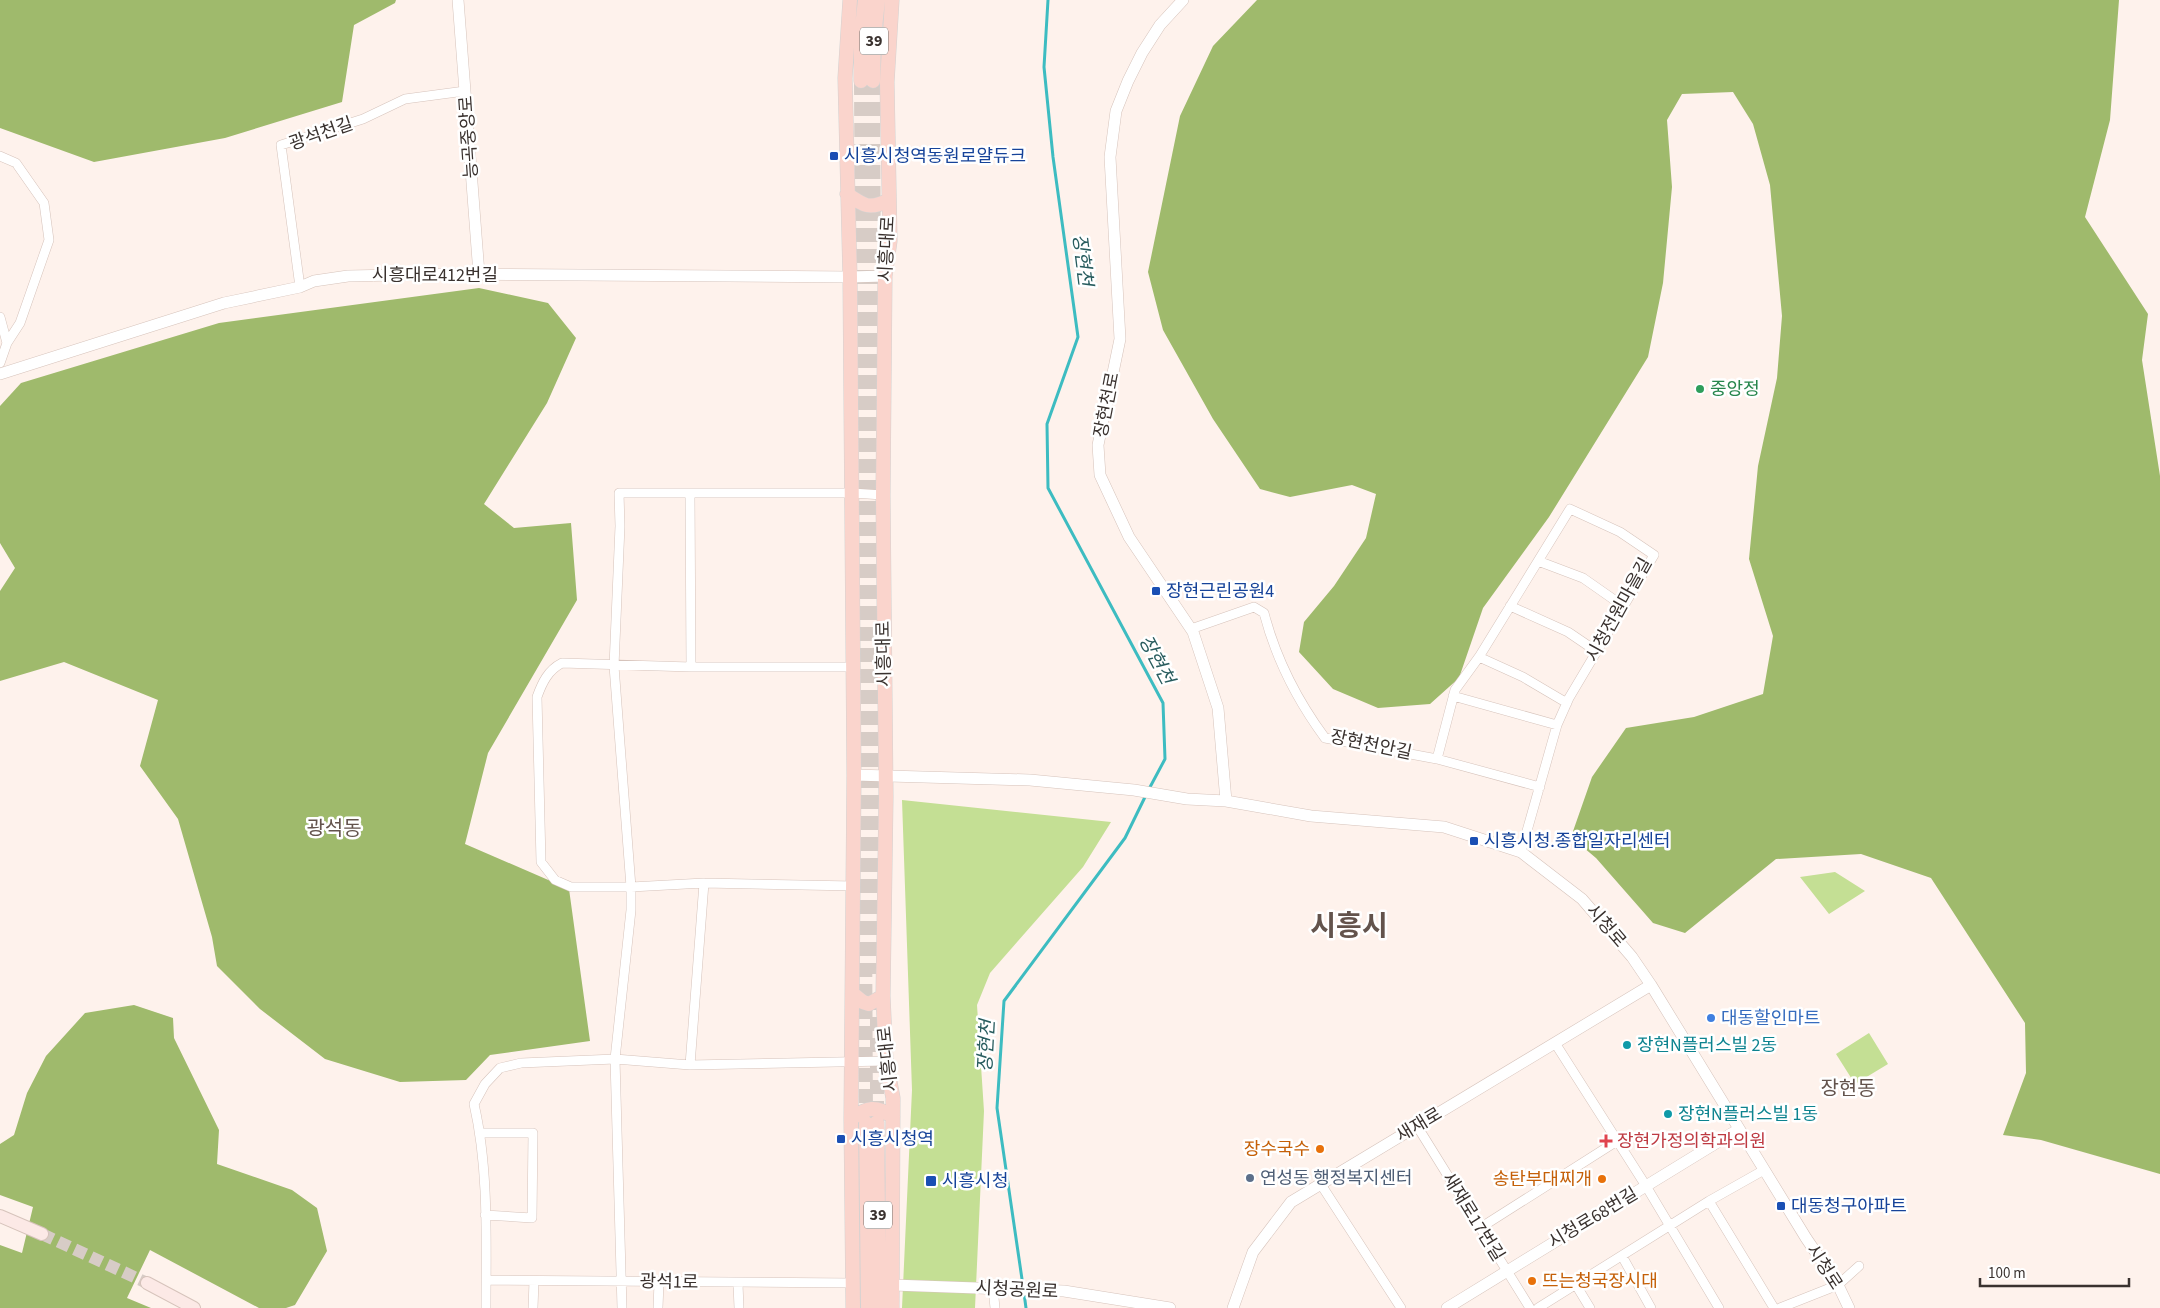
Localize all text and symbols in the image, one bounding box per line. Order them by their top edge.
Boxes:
road number: 39 [860,27,888,54]
street label: 능곡중앙로 [454,95,484,179]
street label: 광석천길 [286,111,356,157]
place label: 시흥시청역동원로얄듀크 [844,144,1026,169]
marker: 시흥시청역동원로얄듀크 [828,150,840,162]
street label: 시흥대로 [873,215,901,283]
water label: 장현천 [1065,232,1099,289]
street label: 시흥대로412번길 [372,263,498,288]
street label: 장현천로 [1088,370,1126,440]
place label: 중앙정 [1710,377,1760,402]
marker: 중앙정 [1694,383,1706,395]
street label: 시청전원마을길 [1580,553,1658,667]
place label: 장현근린공원4 [1166,579,1274,604]
marker: 장현근린공원4 [1150,585,1162,597]
street label: 시흥대로 [871,621,897,687]
water label: 장현천 [1132,631,1181,691]
street label: 장현천안길 [1328,724,1414,766]
district label: 광석동 [306,815,362,843]
place label: 시흥시청.종합일자리센터 [1484,829,1671,854]
marker: 시흥시청.종합일자리센터 [1468,835,1480,847]
street label: 시청로 [1580,899,1632,953]
district label: 시흥시 [1310,906,1388,946]
place label: 대동할인마트 [1721,1006,1820,1031]
marker: 대동할인마트 [1705,1012,1717,1024]
water label: 장현천 [972,1018,1002,1073]
street label: 시흥대로 [872,1025,904,1093]
place label: 장현N플러스빌 2동 [1637,1033,1777,1058]
marker: 장현N플러스빌 2동 [1621,1039,1633,1051]
district label: 장현동 [1820,1075,1876,1103]
street label: 새재로 [1391,1101,1447,1149]
place label: 장현N플러스빌 1동 [1678,1102,1818,1127]
marker: 장현N플러스빌 1동 [1662,1108,1674,1120]
place label: 시흥시청역 [851,1127,934,1152]
place label: 장현가정의학과의원 [1617,1129,1766,1154]
marker: 시흥시청역 [835,1133,847,1145]
marker: 장현가정의학과의원 [1599,1134,1613,1148]
place label: 장수국수 [1244,1137,1310,1162]
marker: 장수국수 [1314,1143,1326,1155]
place label: 연성동 행정복지센터 [1260,1166,1413,1191]
place label: 송탄부대찌개 [1493,1167,1592,1192]
street label: 새재로17번길 [1436,1168,1510,1266]
place label: 시흥시청 [942,1169,1008,1194]
marker: 연성동 행정복지센터 [1244,1172,1256,1184]
marker: 송탄부대찌개 [1596,1173,1608,1185]
marker: 시흥시청 [924,1174,938,1188]
street label: 시청로68번길 [1543,1181,1643,1255]
place label: 대동청구아파트 [1791,1194,1907,1219]
marker: 대동청구아파트 [1775,1200,1787,1212]
road number: 39 [864,1202,892,1228]
street label: 시청로 [1800,1239,1848,1295]
scale bar [1980,1256,2129,1288]
text: 100 m [1988,1263,2026,1284]
street label: 광석1로 [639,1269,699,1295]
place label: 뜨는청국장시대 [1542,1269,1658,1294]
street label: 시청공원로 [975,1275,1059,1305]
marker: 뜨는청국장시대 [1526,1275,1538,1287]

